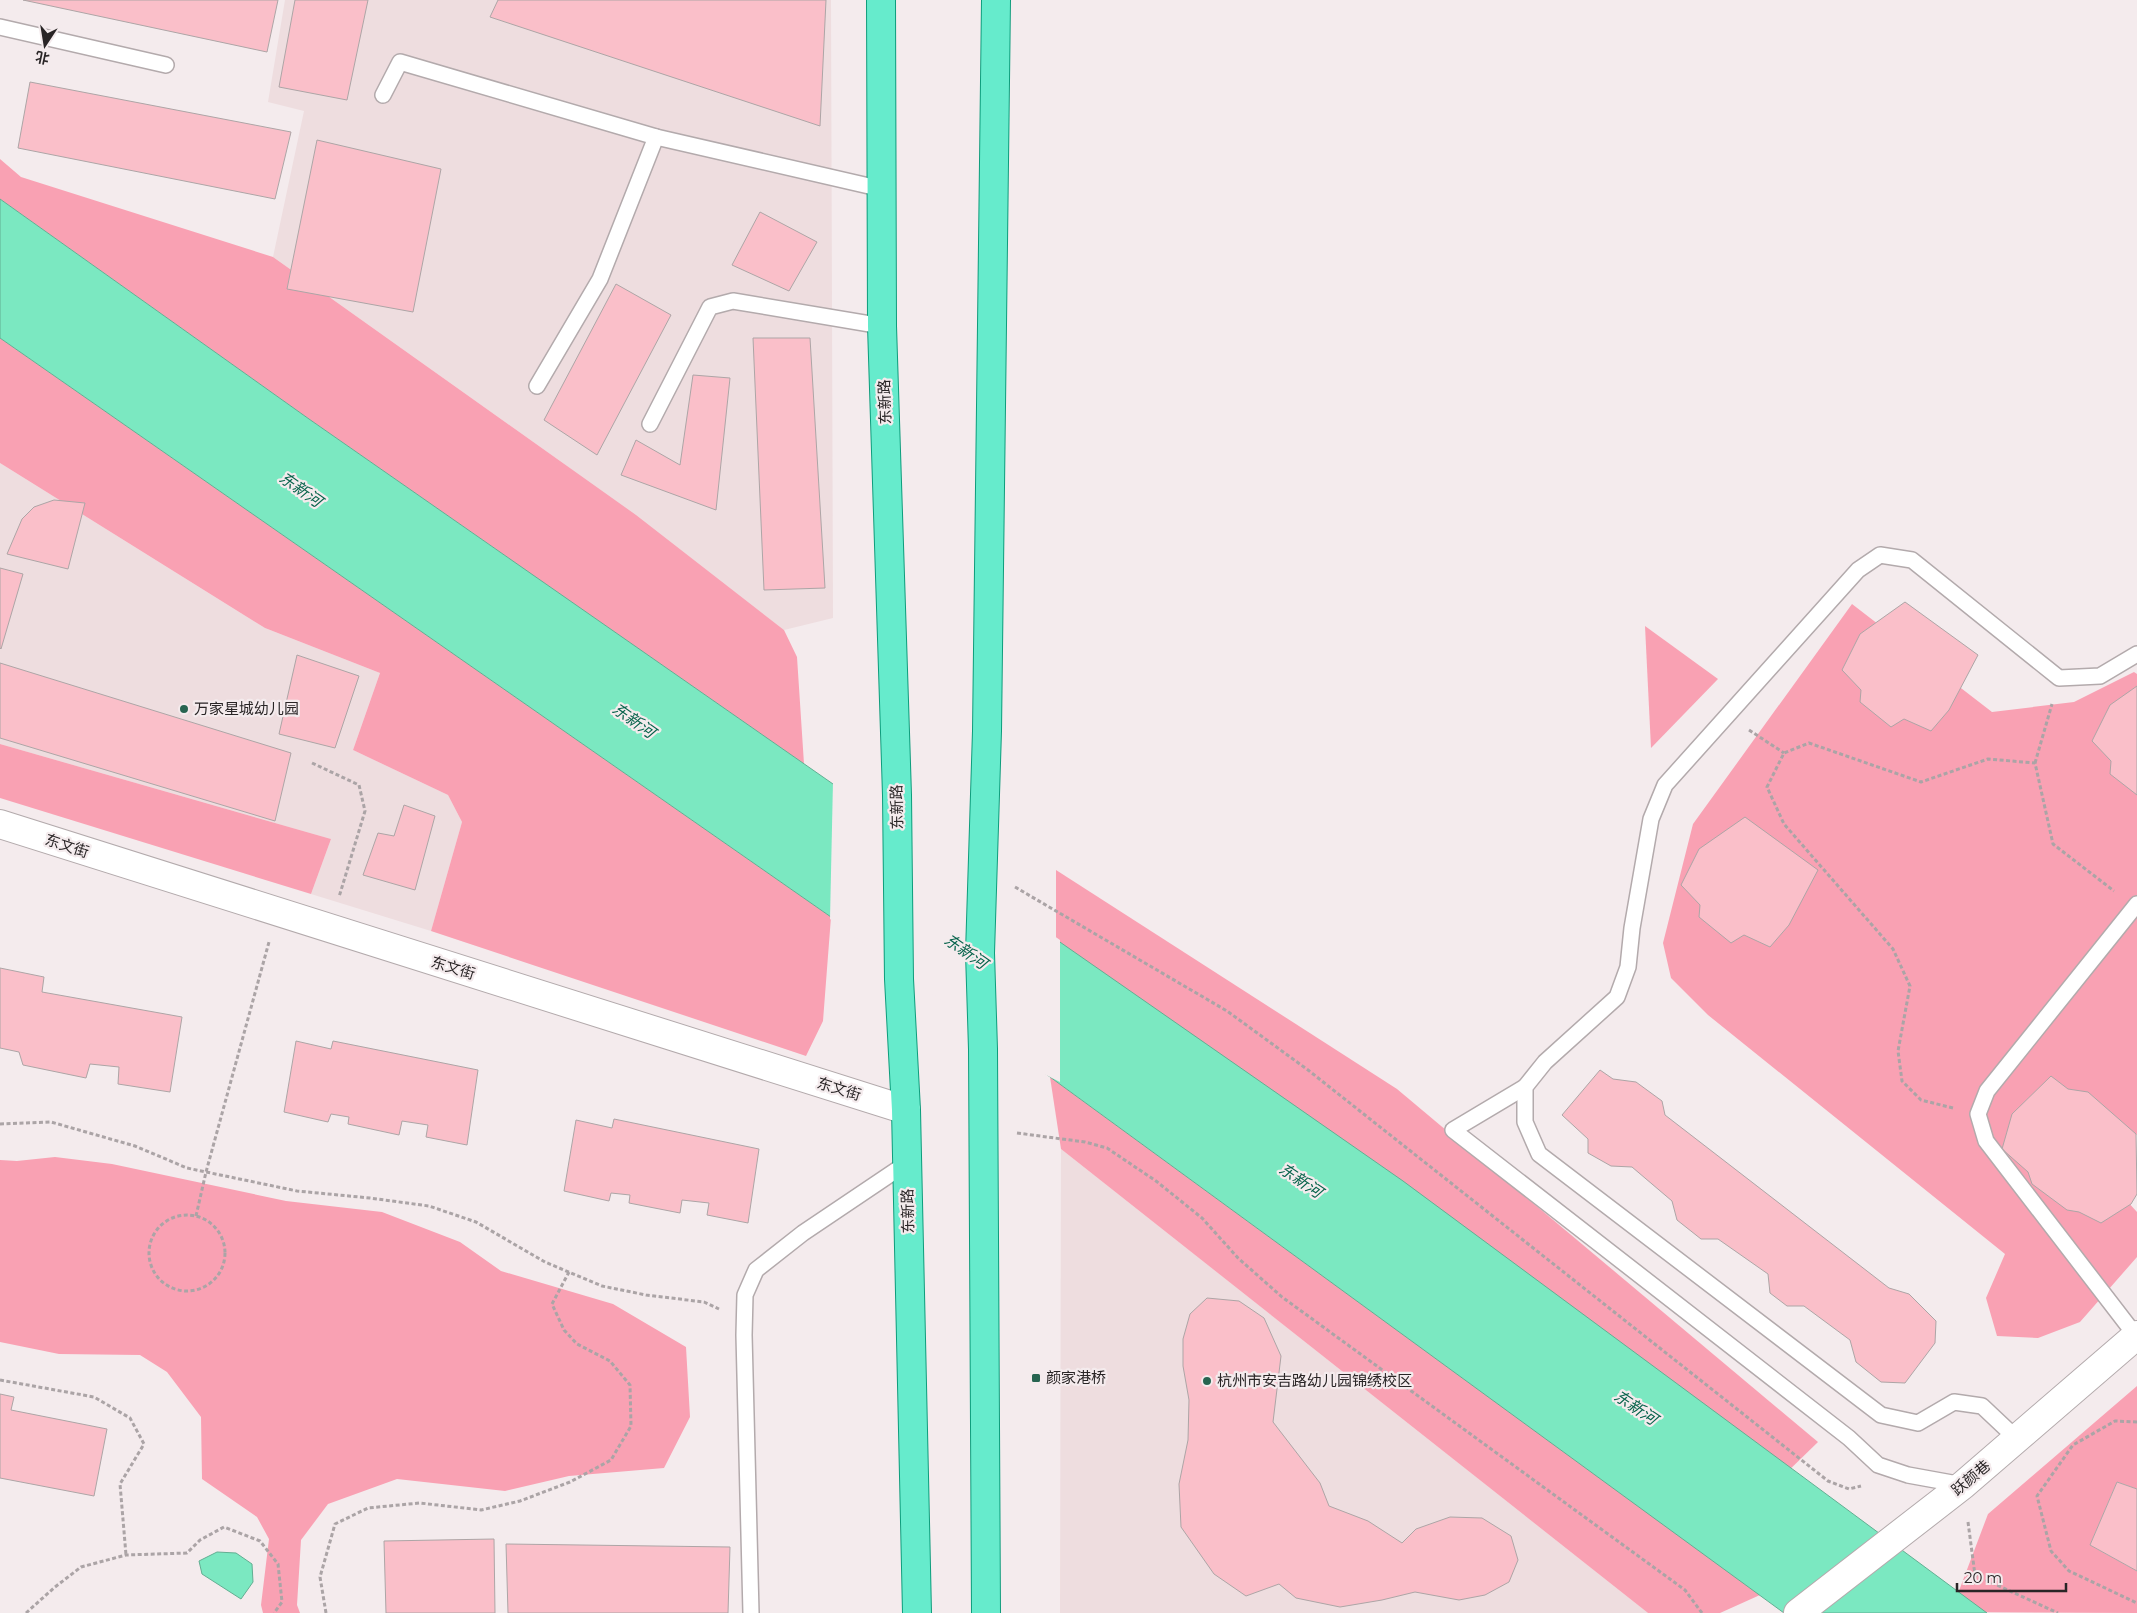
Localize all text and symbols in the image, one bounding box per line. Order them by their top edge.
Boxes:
north arrow [20,20,70,70]
text: 北 [34,47,51,68]
street label: 东新路 [874,379,895,425]
water label: 东新河 [276,468,328,513]
place label: 万家星城幼儿园 [194,699,299,718]
water label: 东新河 [609,699,661,744]
marker: 万家星城幼儿园 [178,703,190,715]
street label: 东新路 [887,784,906,830]
street label: 东文街 [43,830,91,862]
water label: 东新河 [941,930,993,975]
street label: 东文街 [429,952,477,983]
street label: 东文街 [815,1073,863,1104]
water label: 东新河 [1276,1159,1328,1203]
street label: 东新路 [898,1188,917,1234]
place label: 颜家港桥 [1046,1368,1106,1387]
place label: 杭州市安吉路幼儿园锦绣校区 [1217,1371,1412,1390]
marker: 颜家港桥 [1030,1372,1042,1384]
marker: 杭州市安吉路幼儿园锦绣校区 [1201,1375,1213,1387]
water label: 东新河 [1611,1386,1663,1430]
street label: 跃颜巷 [1947,1456,1994,1499]
scale bar [1957,1560,2066,1592]
text: 20 m [1964,1568,2002,1587]

